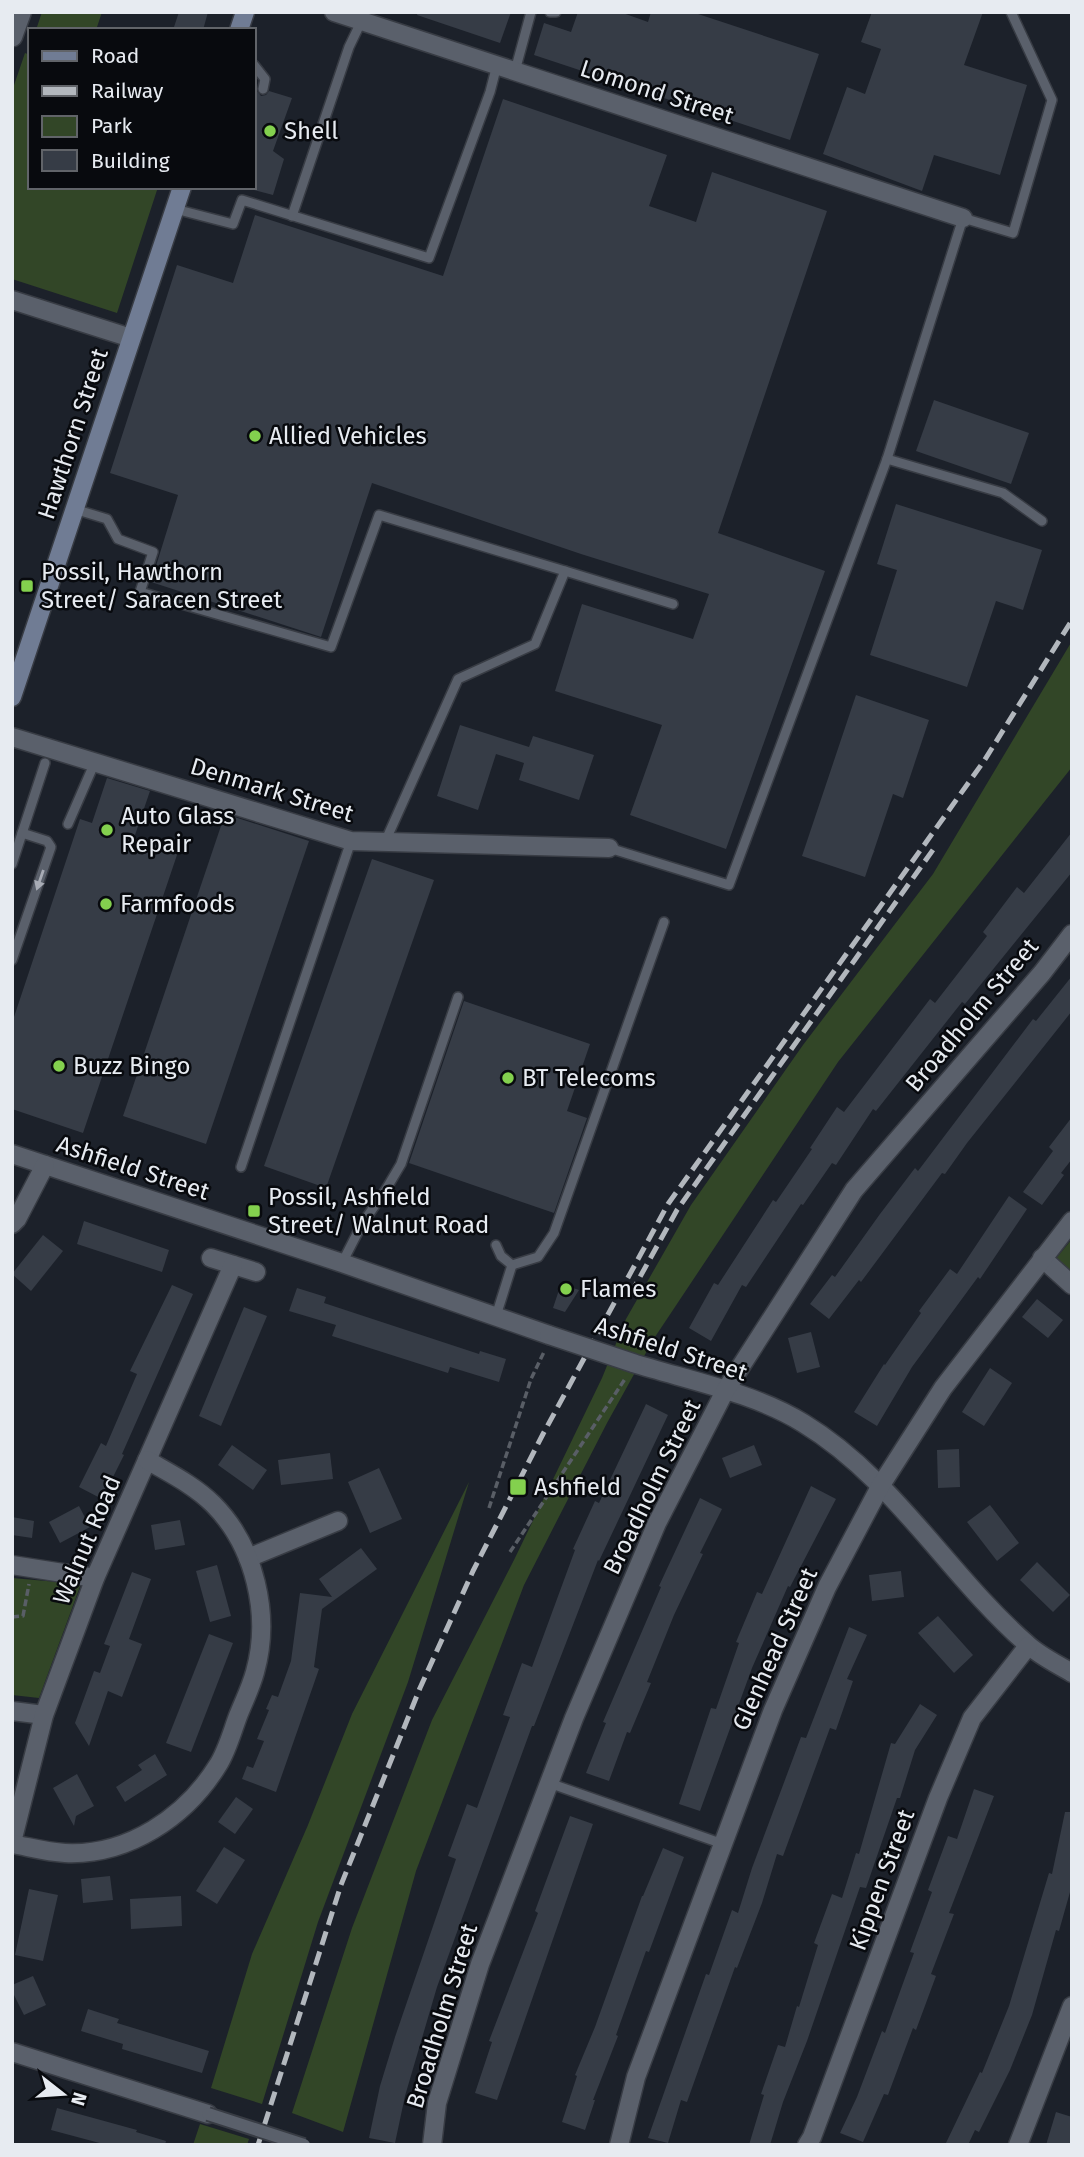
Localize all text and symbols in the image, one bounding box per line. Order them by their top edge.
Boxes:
legend [28,28,256,189]
text: Road [91,43,139,69]
street label: Lomond Street [577,54,738,130]
text: Railway [91,78,164,104]
text: Park [91,113,133,139]
place label: Shell [284,117,338,145]
marker: Shell [262,123,278,139]
text: Building [91,148,170,174]
street label: Hawthorn Street [32,345,114,523]
place label: Allied Vehicles [269,422,427,450]
marker: Allied Vehicles [247,428,263,444]
place label: Possil, Hawthorn Street/ Saracen Street [41,558,283,614]
marker: Possil, Hawthorn Street/ Saracen Street [19,578,35,594]
street label: Denmark Street [187,752,357,828]
place label: Auto Glass Repair [121,802,234,858]
marker: Auto Glass Repair [99,822,115,838]
one-way arrow [34,870,45,891]
place label: Farmfoods [120,890,235,918]
marker: Farmfoods [98,896,114,912]
street label: Broadholm Street [900,932,1044,1097]
place label: Buzz Bingo [73,1052,190,1080]
marker: Buzz Bingo [51,1058,67,1074]
place label: BT Telecoms [522,1064,656,1092]
marker: BT Telecoms [500,1070,516,1086]
street label: Ashfield Street [53,1130,213,1206]
place label: Possil, Ashfield Street/ Walnut Road [268,1183,489,1239]
marker: Possil, Ashfield Street/ Walnut Road [246,1203,262,1219]
place label: Flames [580,1275,656,1303]
marker: Flames [558,1281,574,1297]
street label: Ashfield Street [591,1311,751,1387]
street label: Broadholm Street [597,1395,707,1579]
street label: Walnut Road [47,1471,127,1609]
place label: Ashfield [534,1473,621,1501]
marker: Ashfield [508,1477,528,1497]
street label: Glenhead Street [727,1563,824,1735]
street label: Kippen Street [844,1805,921,1954]
street label: Broadholm Street [401,1920,483,2112]
north arrow [28,2059,98,2129]
text: N [66,2089,92,2108]

